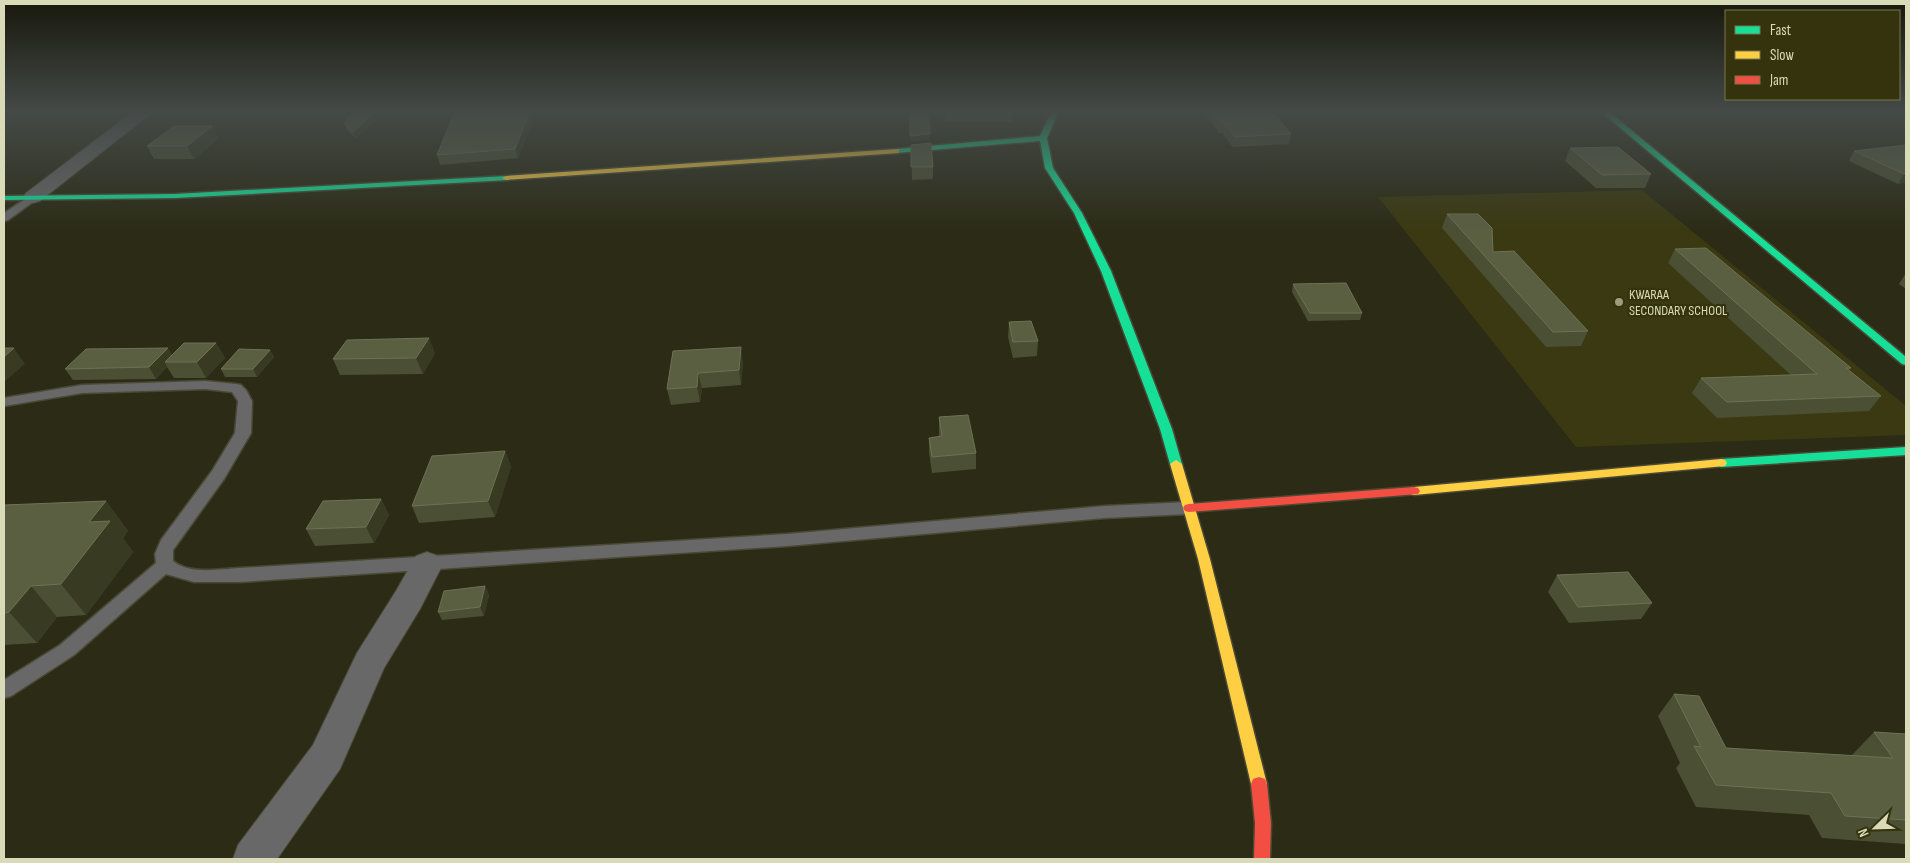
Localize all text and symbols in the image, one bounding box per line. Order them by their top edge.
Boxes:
legend [1725,10,1900,100]
text: Fast [1770,21,1792,40]
text: Slow [1770,46,1794,65]
text: Jam [1769,71,1788,90]
place label: KWARAA SECONDARY SCHOOL [1629,286,1727,319]
marker: KWARAA SECONDARY SCHOOL [1613,296,1625,308]
north arrow [1850,803,1900,853]
text: N [1854,826,1873,840]

